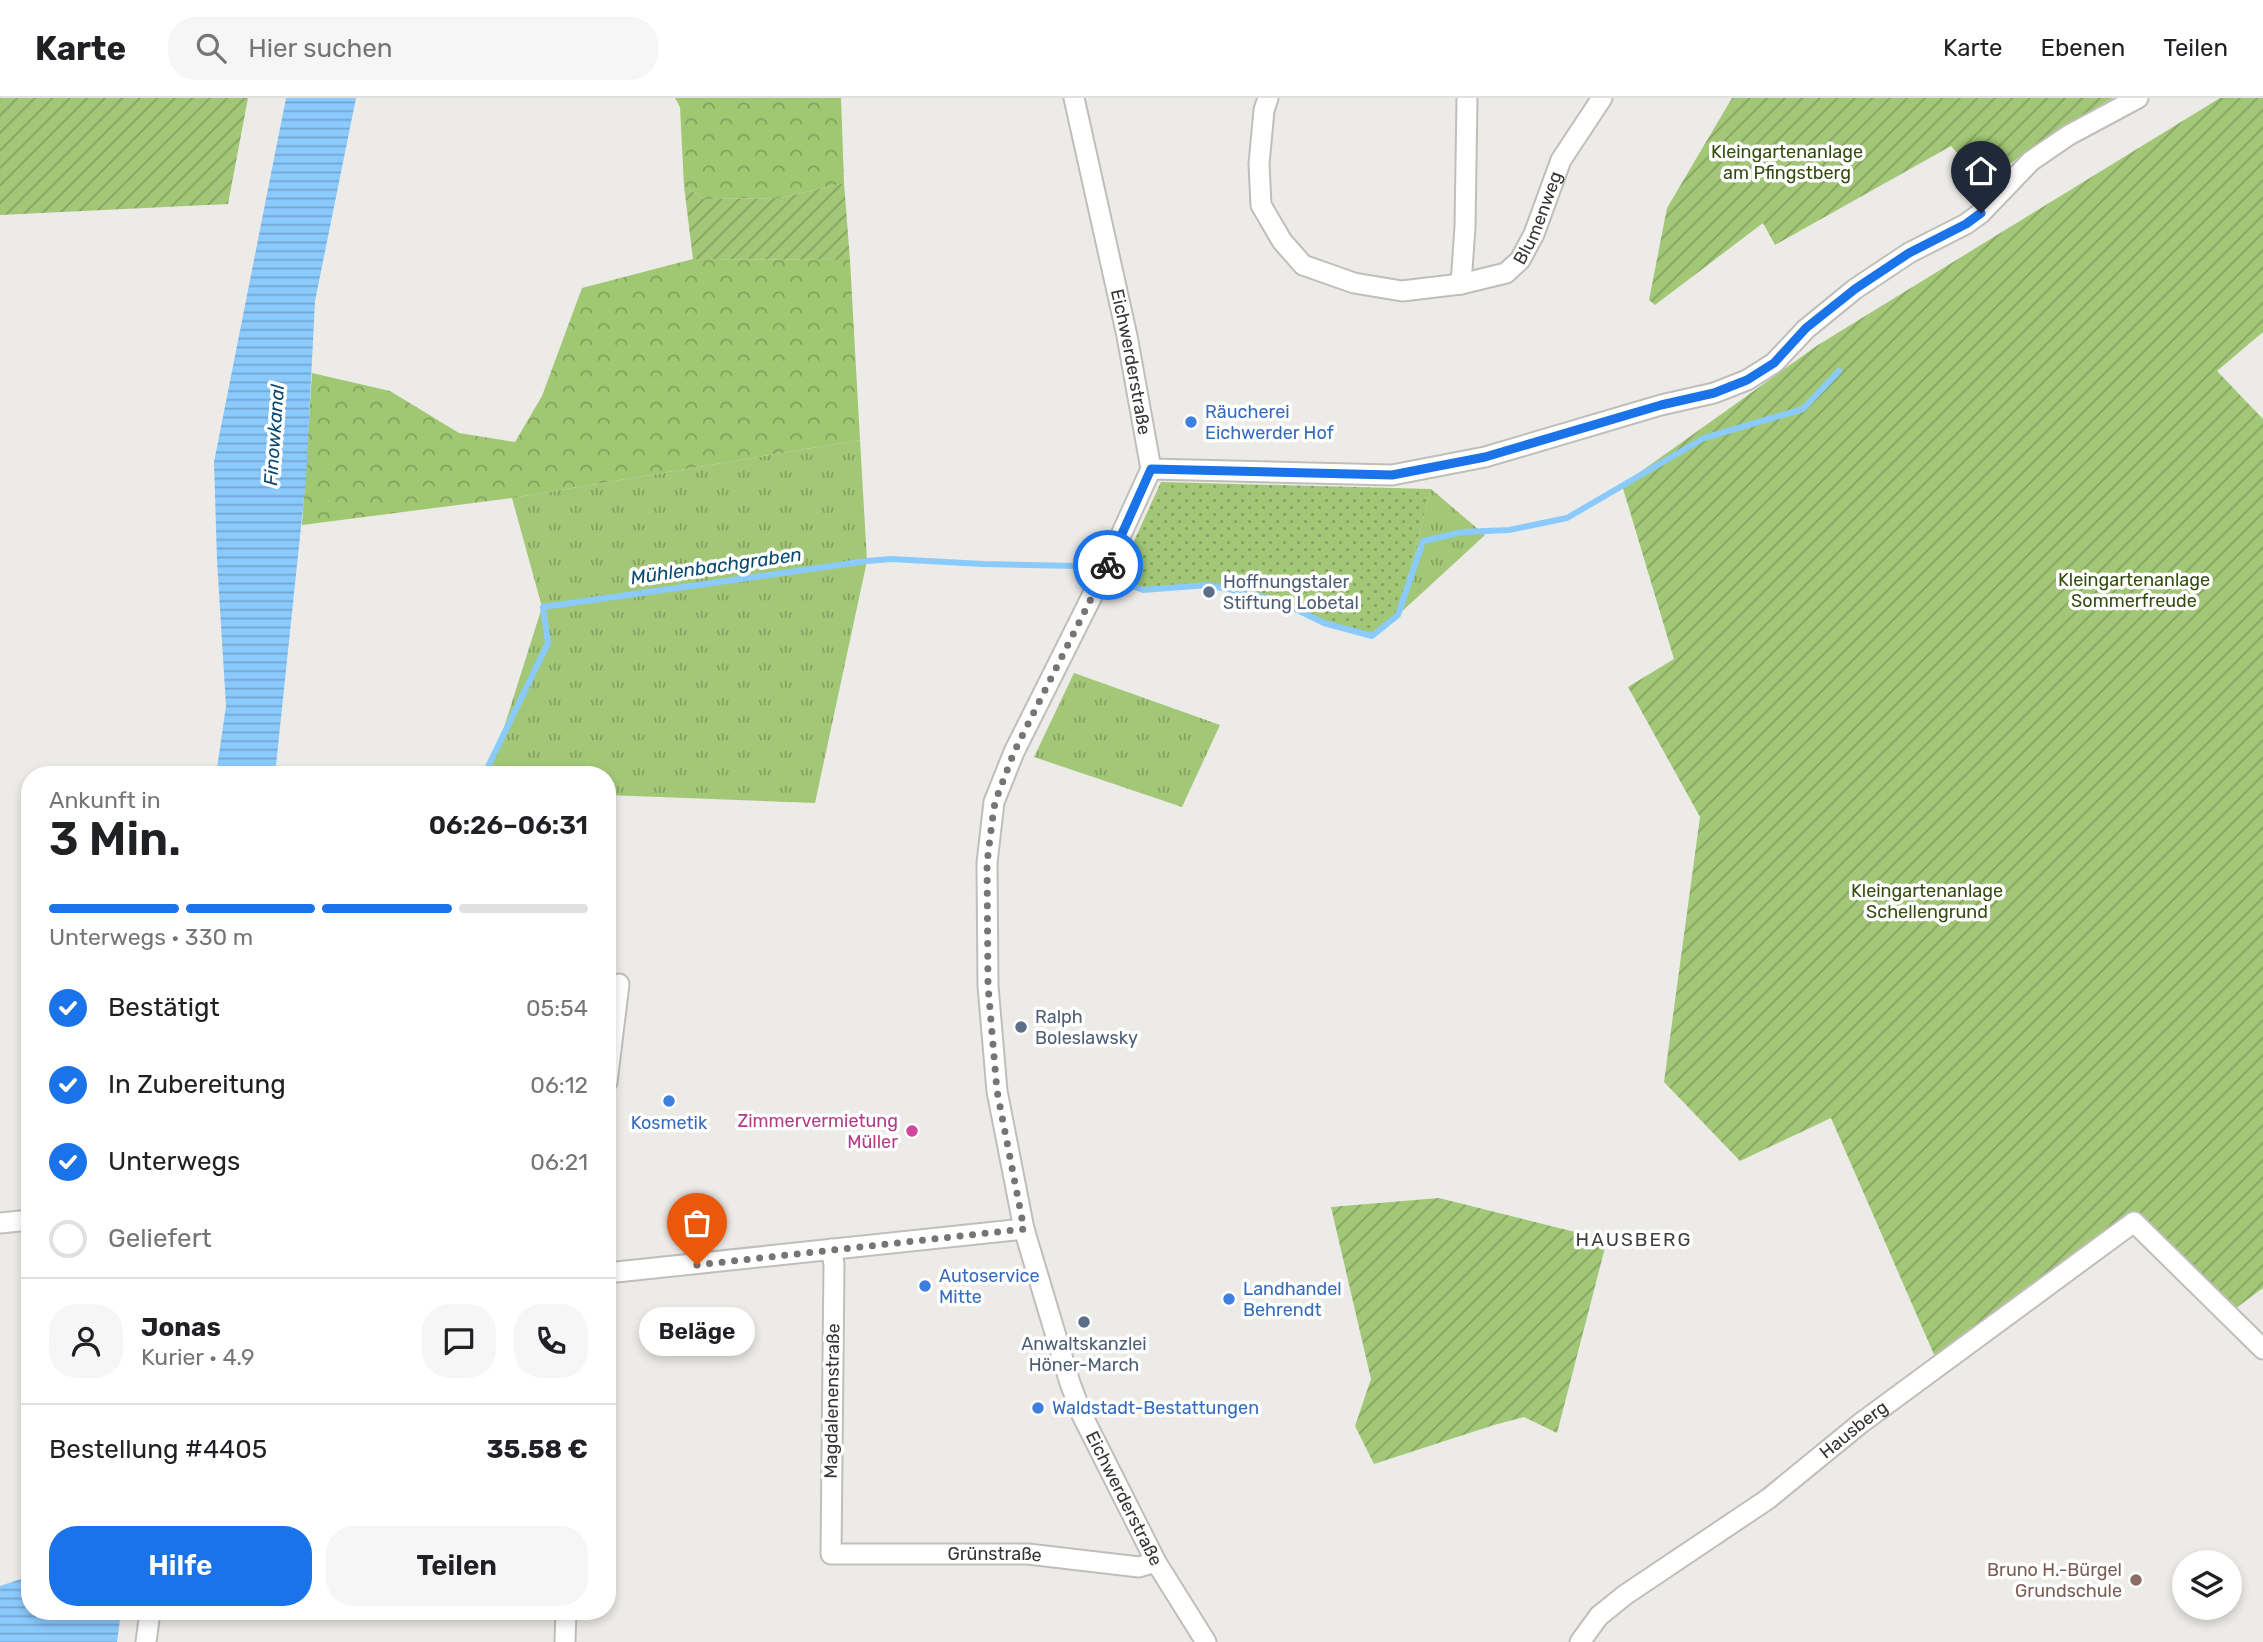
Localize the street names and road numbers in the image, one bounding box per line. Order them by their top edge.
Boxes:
street label: Blumenweg [1509,168,1567,268]
street label: Eichwerderstraße [1106,287,1156,437]
street label: Magdalenenstraße [820,1323,844,1479]
street label: Hausberg [1815,1396,1892,1463]
street label: Eichwerderstraße [1081,1427,1167,1570]
street label: Grünstraße [947,1543,1043,1567]

